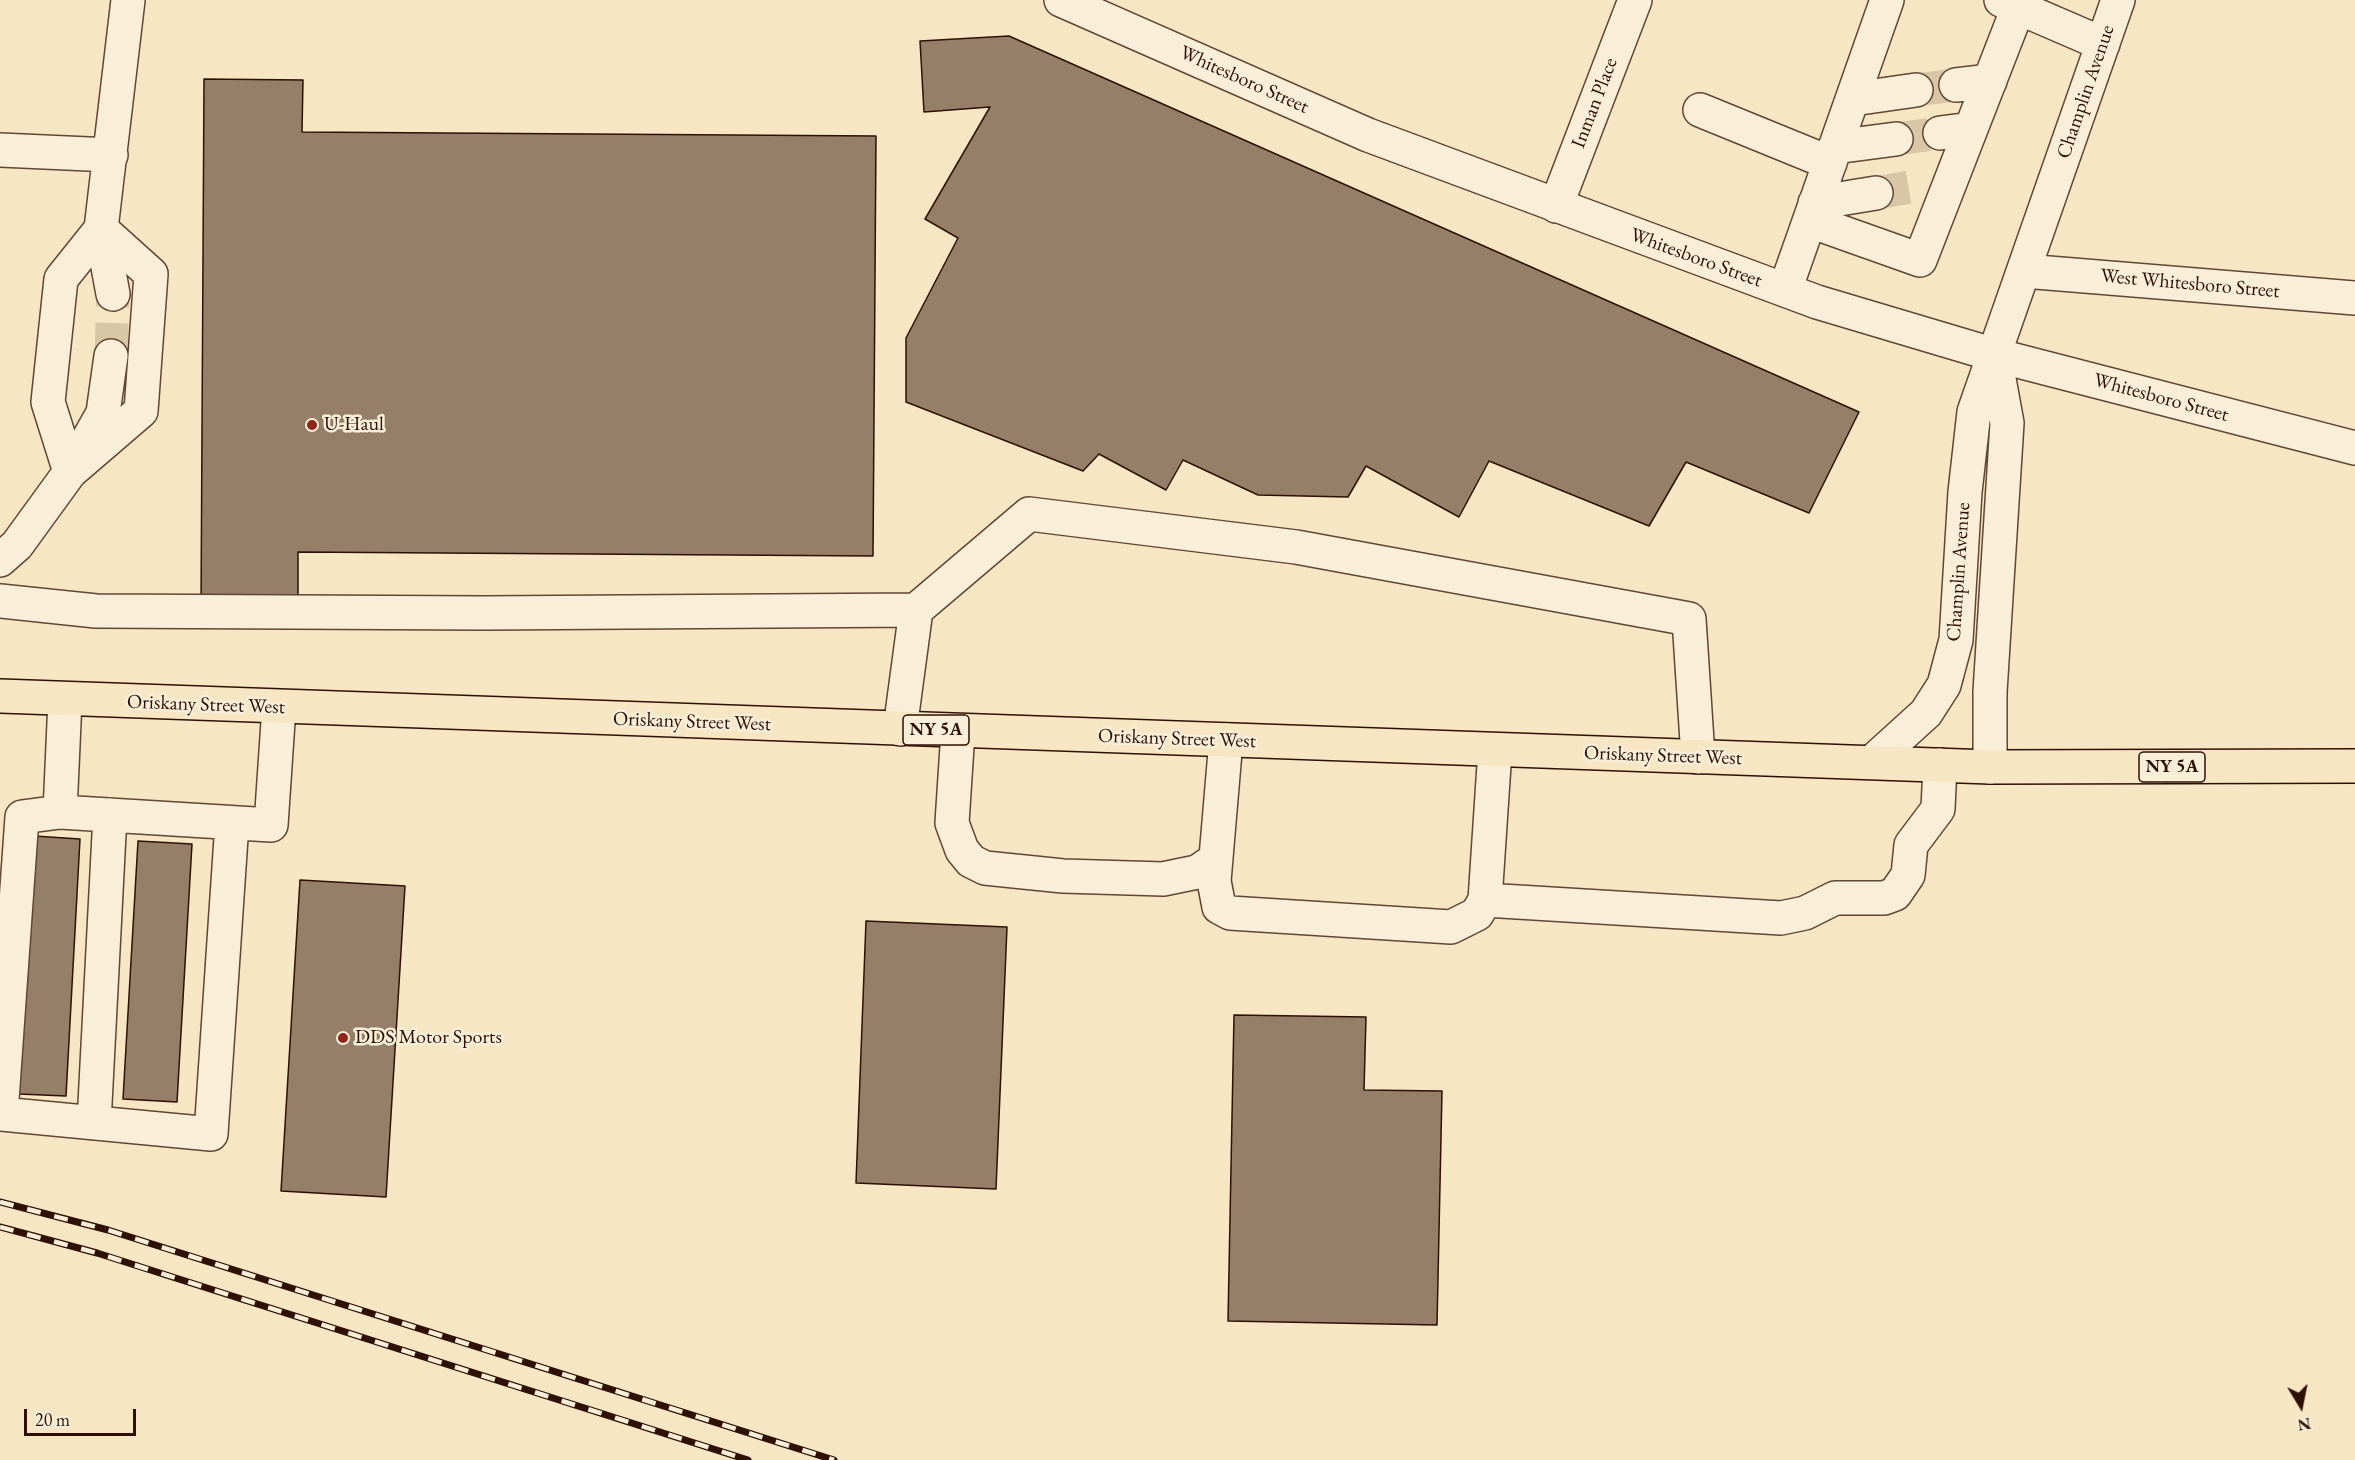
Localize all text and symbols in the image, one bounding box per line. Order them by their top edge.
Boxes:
street label: Champlin Avenue [2052,22,2120,162]
street label: Whitesboro Street [1176,41,1312,119]
street label: Inman Place [1567,54,1623,152]
street label: Whitesboro Street [1627,223,1765,293]
street label: West Whitesboro Street [2099,264,2281,304]
street label: Whitesboro Street [2091,368,2231,428]
place label: U-Haul [324,413,384,437]
marker: U-Haul [305,418,319,432]
street label: Champlin Avenue [1942,501,1976,643]
street label: Oriskany Street West [127,690,285,720]
street label: Oriskany Street West [613,707,771,737]
road number: NY 5A [903,715,969,745]
street label: Oriskany Street West [1098,724,1256,754]
street label: Oriskany Street West [1584,741,1742,771]
road number: NY 5A [2139,752,2205,782]
place label: DDS Motor Sports [355,1026,502,1050]
marker: DDS Motor Sports [336,1031,350,1045]
north arrow [2271,1376,2331,1436]
scale bar [27,1397,140,1435]
text: 20 m [35,1408,70,1431]
text: N [2296,1413,2312,1436]

